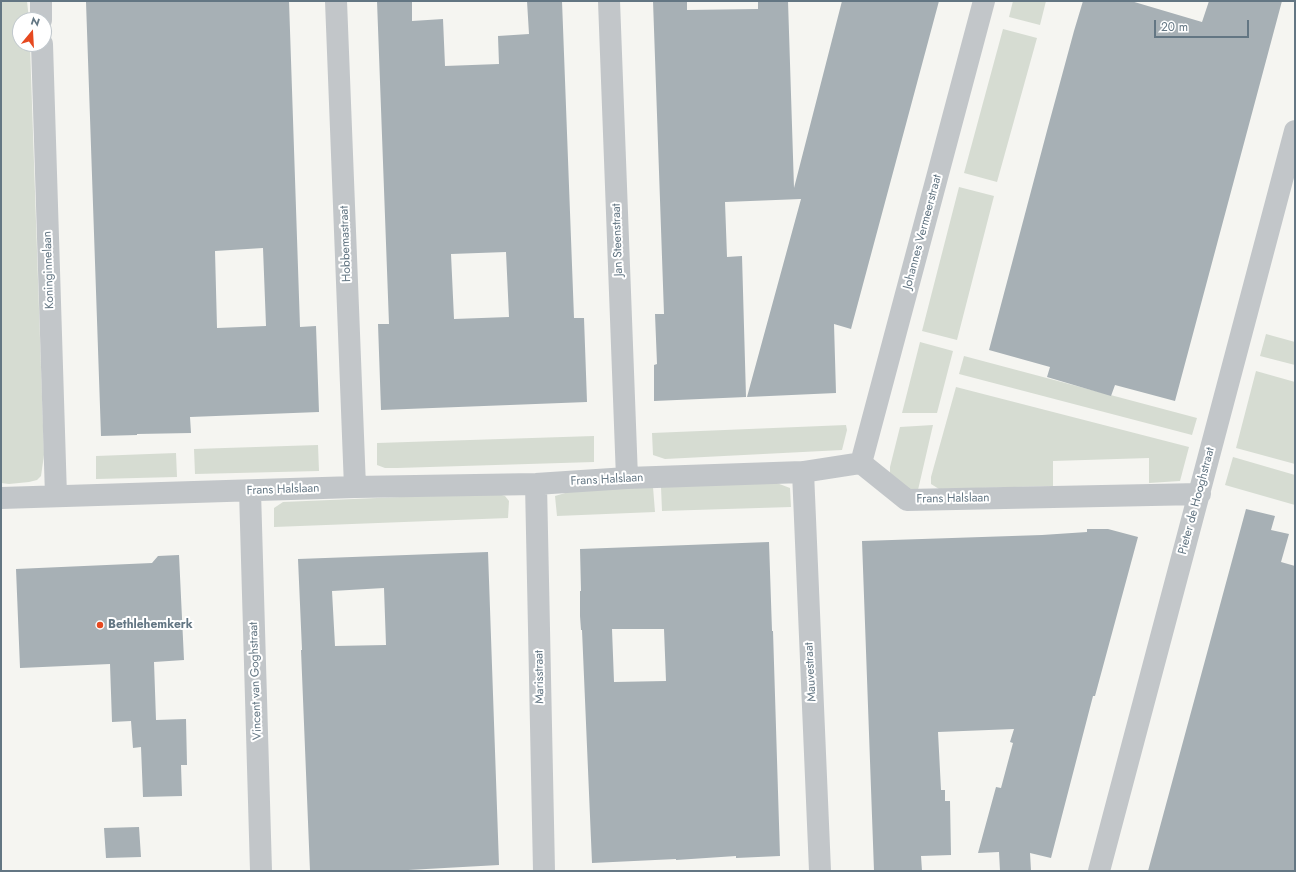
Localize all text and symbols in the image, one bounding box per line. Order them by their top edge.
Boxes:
north arrow [12,12,52,52]
scale bar [1156,12,1251,38]
text: N [29,13,42,30]
text: 20 m [1161,18,1188,36]
street label: Johannes Vermeerstraat [901,173,945,291]
street label: Jan Steenstraat [610,203,626,277]
street label: Hobbemastraat [337,206,355,282]
street label: Koninginnelaan [40,231,58,309]
street label: Pieter de Hooghstraat [1176,446,1218,556]
street label: Frans Halslaan [570,471,644,489]
street label: Frans Halslaan [246,482,320,498]
street label: Frans Halslaan [916,491,990,507]
place label: Bethlehemkerk [108,618,193,632]
marker: Bethlehemkerk [95,620,105,630]
street label: Vincent van Goghstraat [247,622,265,740]
street label: Mauvestraat [802,642,820,702]
street label: Marisstraat [532,650,548,704]

